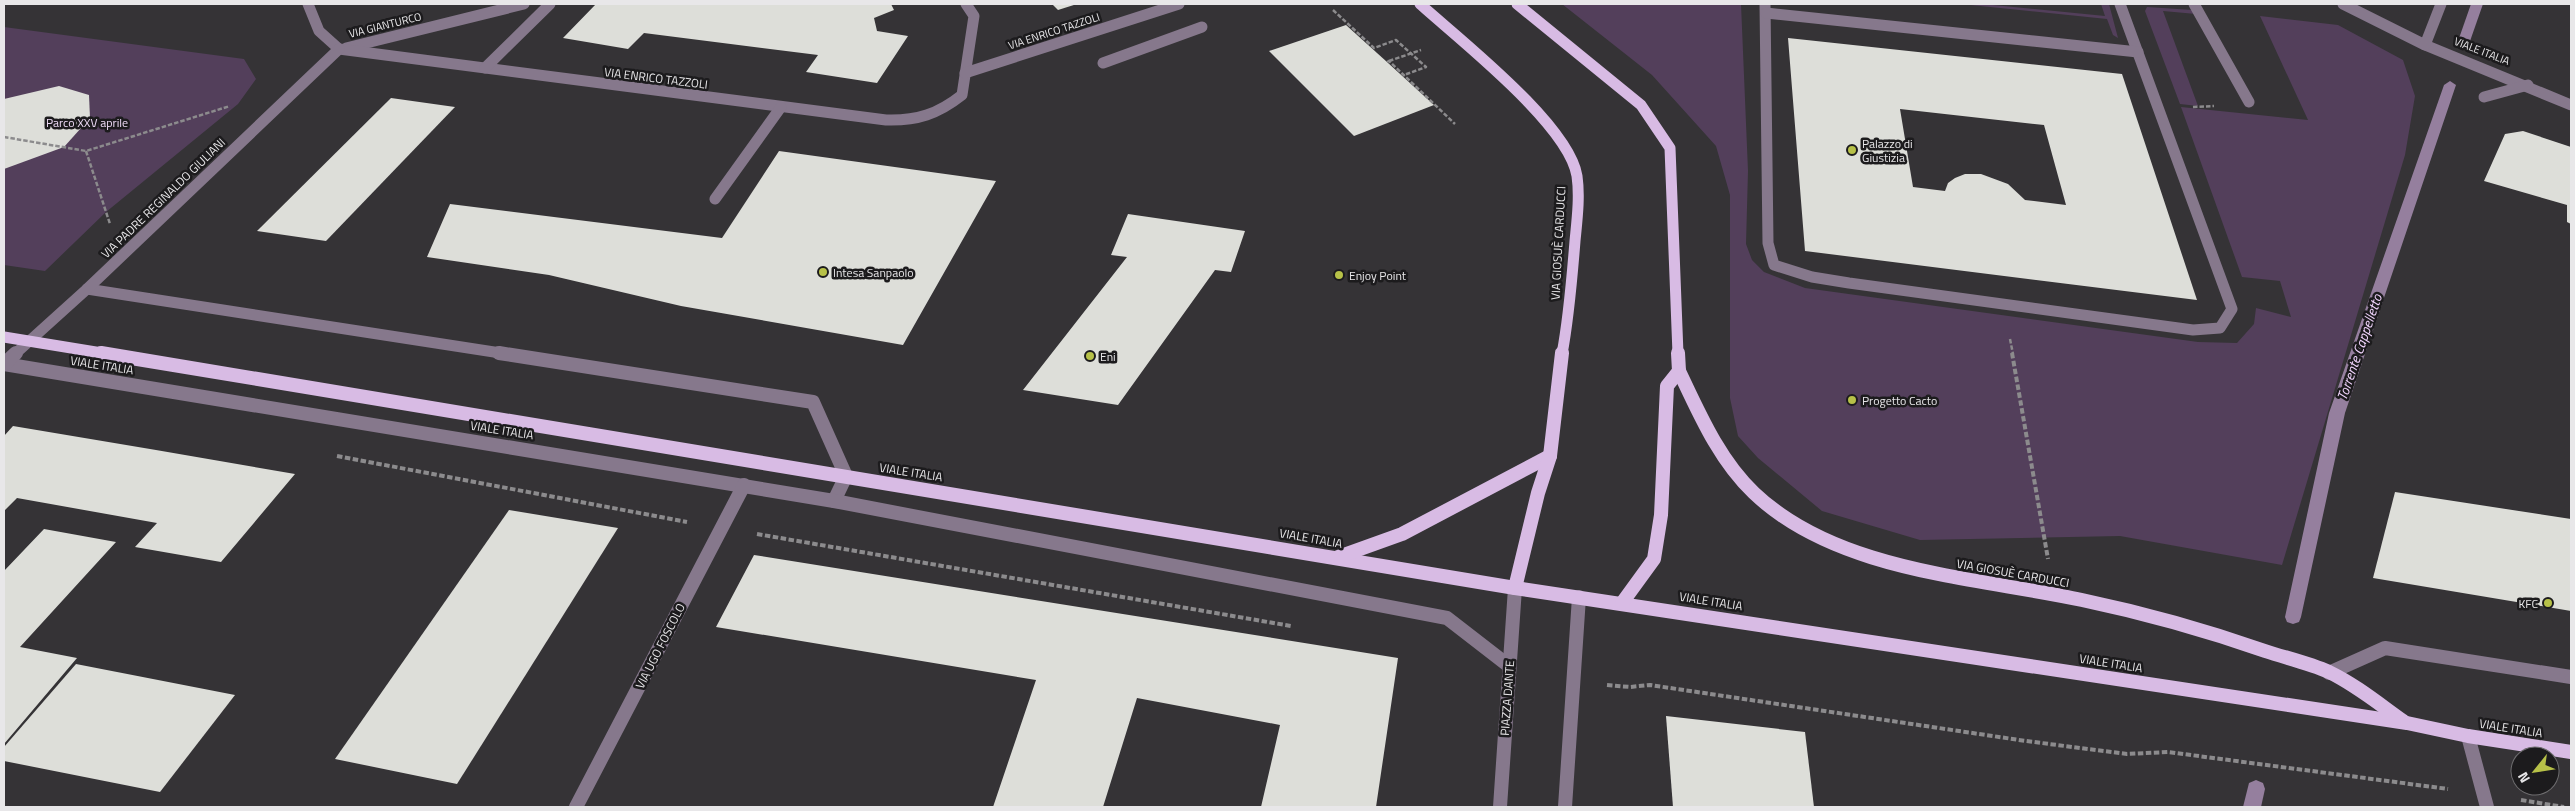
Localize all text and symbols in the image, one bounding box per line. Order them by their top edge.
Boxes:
street label: VIA GIANTURCO [347,8,423,42]
street label: VIA ENRICO TAZZOLI [1006,9,1102,53]
street label: VIALE ITALIA [2452,33,2513,69]
street label: VIA ENRICO TAZZOLI [603,62,709,94]
park label: Parco XXV aprile [46,113,128,132]
street label: VIA PADRE REGINALDO GIULIANI [96,133,230,263]
place label: Palazzo di Giustizia [1862,134,1913,167]
marker: Palazzo di Giustizia [1846,144,1858,156]
street label: VIA GIOSUÈ CARDUCCI [1546,186,1570,300]
place label: Intesa Sanpaolo [833,263,914,282]
marker: Intesa Sanpaolo [817,266,829,278]
place label: Enjoy Point [1349,266,1407,285]
marker: Enjoy Point [1333,269,1345,281]
water label: Torrente Cappelletto [2331,290,2387,403]
place label: Eni [1100,347,1116,366]
marker: Eni [1084,350,1096,362]
street label: VIALE ITALIA [69,351,135,379]
place label: Progetto Cacto [1862,391,1937,410]
marker: Progetto Cacto [1846,394,1858,406]
street label: VIALE ITALIA [469,416,535,444]
street label: VIALE ITALIA [878,458,944,486]
street label: VIALE ITALIA [1278,523,1344,553]
street label: VIA GIOSUÈ CARDUCCI [1955,554,2071,592]
street label: VIALE ITALIA [1678,587,1744,615]
place label: KFC [2518,594,2538,613]
marker: KFC [2542,597,2554,609]
street label: VIA UGO FOSCOLO [630,600,690,692]
street label: VIALE ITALIA [2078,649,2144,677]
street label: PIAZZA DANTE [1495,659,1519,736]
street label: VIALE ITALIA [2478,714,2544,742]
north arrow [2510,746,2560,796]
text: N [2512,768,2535,787]

